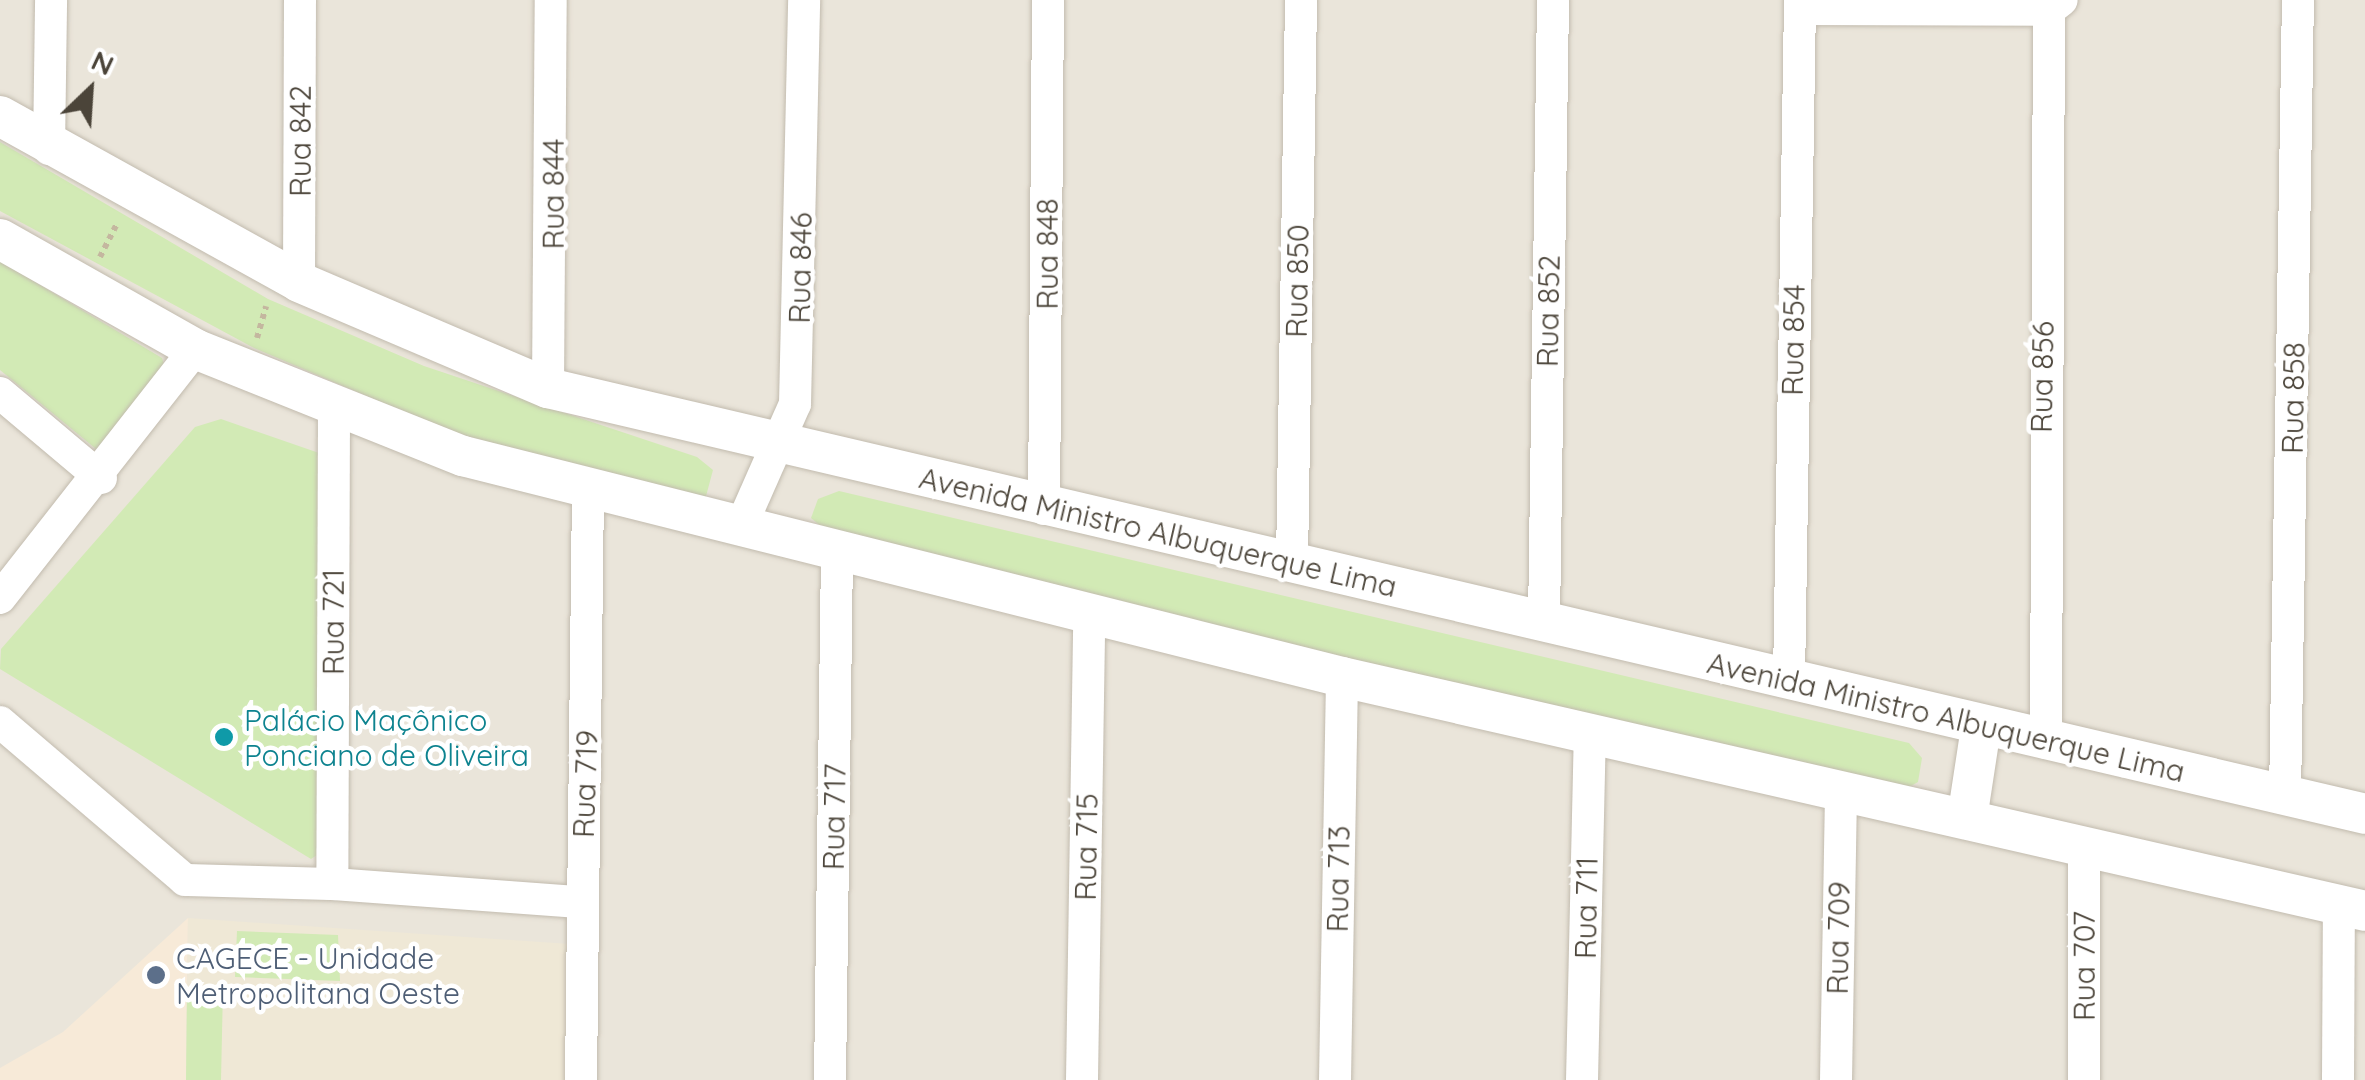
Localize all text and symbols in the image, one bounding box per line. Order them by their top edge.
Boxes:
north arrow [40,40,140,140]
text: N [86,42,120,83]
street label: Rua 842 [282,85,318,197]
street label: Rua 844 [535,138,571,250]
street label: Rua 848 [1029,198,1065,310]
street label: Rua 846 [781,212,819,324]
street label: Rua 850 [1278,224,1316,338]
street label: Rua 852 [1529,254,1567,368]
street label: Rua 854 [1774,284,1812,396]
street label: Rua 856 [2023,321,2061,433]
street label: Rua 858 [2274,342,2312,454]
street label: Avenida Ministro Albuquerque Lima [916,459,1400,605]
street label: Rua 721 [315,569,351,675]
street label: Avenida Ministro Albuquerque Lima [1704,644,2188,790]
place label: Palácio Maçônico Ponciano de Oliveira [244,702,529,772]
marker: Palácio Maçônico Ponciano de Oliveira [213,726,235,748]
street label: Rua 719 [565,729,605,839]
street label: Rua 717 [815,763,853,871]
street label: Rua 715 [1067,793,1105,901]
street label: Rua 713 [1319,825,1357,933]
street label: Rua 711 [1567,857,1605,959]
street label: Rua 709 [1819,881,1857,995]
street label: Rua 707 [2066,911,2102,1021]
place label: CAGECE - Unidade Metropolitana Oeste [176,940,460,1010]
marker: CAGECE - Unidade Metropolitana Oeste [145,964,167,986]

